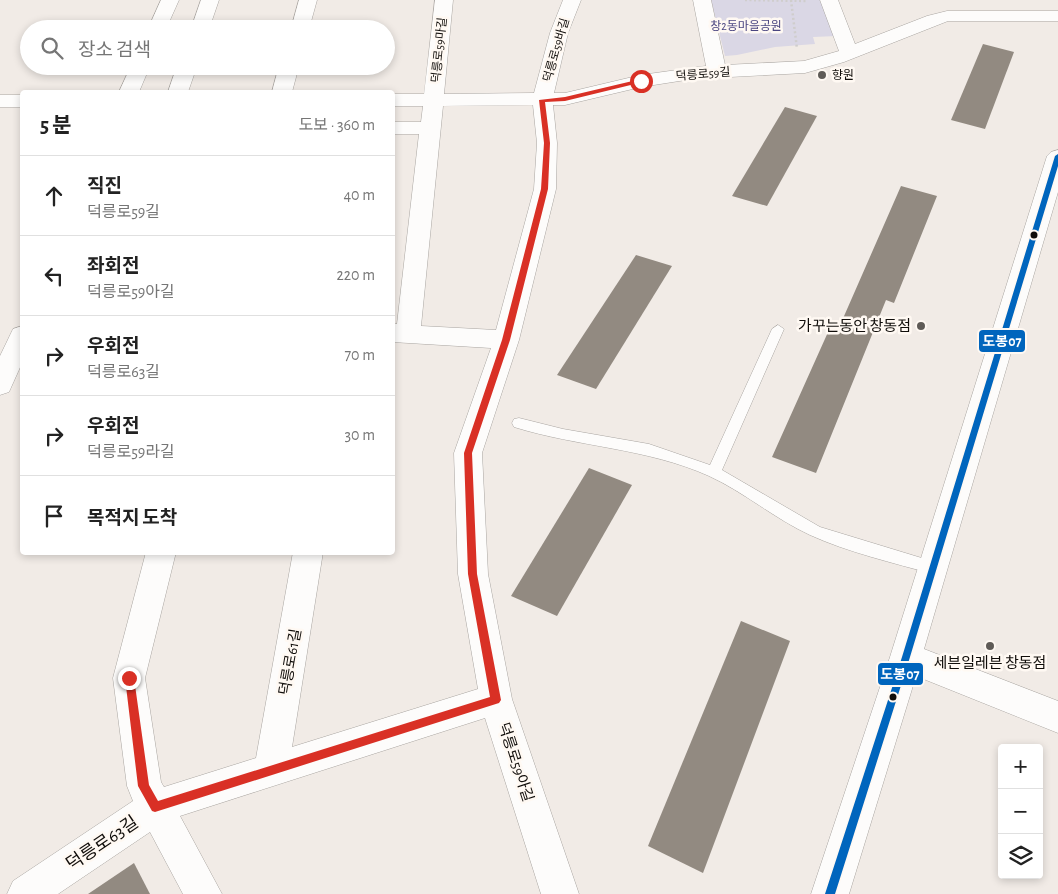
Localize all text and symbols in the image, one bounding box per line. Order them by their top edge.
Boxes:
street label: 덕릉로59마길 [430,17,448,83]
street label: 덕릉로59바길 [541,17,571,83]
search box [20,20,395,75]
park label: 창2동마을공원 [710,20,782,32]
icon: search [38,34,66,62]
text: 장소 검색 [78,41,151,60]
street label: 덕릉로59길 [675,66,731,82]
marker: 향원 [816,69,828,81]
place label: 향원 [832,69,854,81]
route start [630,70,653,93]
text: 5 분 [40,115,72,136]
text: 도보 · 360 m [299,117,375,133]
text: 직진 [87,177,122,196]
icon: ahead [40,182,68,210]
text: 40 m [343,187,375,203]
text: 덕릉로59길 [87,204,160,220]
unlabelled marker [1029,230,1039,240]
text: 좌회전 [87,257,139,276]
icon: left [40,262,68,290]
text: 220 m [337,267,375,283]
text: 덕릉로59아길 [87,284,175,300]
place label: 가꾸는동안 창동점 [798,318,911,334]
marker: 가꾸는동안 창동점 [915,320,927,332]
line badge: 도봉07 [978,329,1026,353]
text: 도봉07 [982,335,1022,349]
text: 우회전 [87,337,139,356]
icon: right [40,342,68,370]
text: 70 m [344,347,375,363]
text: 덕릉로63길 [87,364,160,380]
text: 우회전 [87,417,139,436]
icon: right [40,422,68,450]
text: 30 m [345,427,375,443]
text: 덕릉로59라길 [87,444,175,460]
icon: arrive [40,502,68,530]
text: 목적지 도착 [87,509,177,528]
street label: 덕릉로61길 [276,627,304,697]
marker: 세븐일레븐 창동점 [984,640,996,652]
place label: 세븐일레븐 창동점 [934,655,1046,671]
line badge: 도봉07 [877,662,924,686]
route end [118,667,141,690]
text: 도봉07 [880,668,920,682]
unlabelled marker [888,692,898,702]
street label: 덕릉로59아길 [496,720,536,804]
map controls [998,744,1043,879]
button: + [998,744,1043,789]
button: − [998,789,1043,834]
street label: 덕릉로63길 [62,812,142,874]
button: layers [998,834,1043,879]

